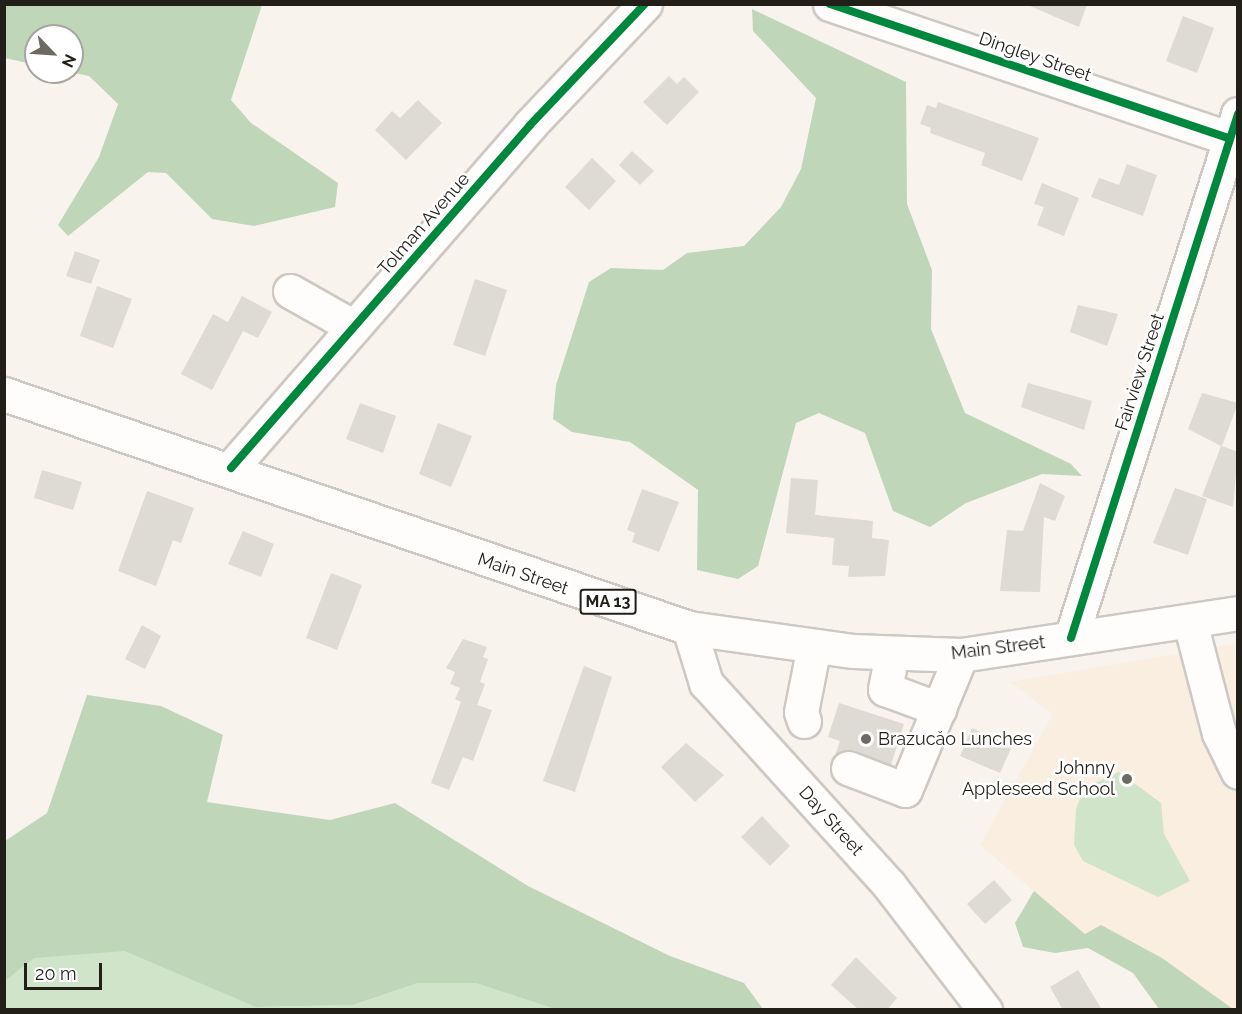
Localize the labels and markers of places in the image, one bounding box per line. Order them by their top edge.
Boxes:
place label: Brazucăo Lunches [878,728,1032,750]
marker: Brazucăo Lunches [859,732,873,746]
place label: Johnny Appleseed School [962,758,1115,800]
marker: Johnny Appleseed School [1120,772,1134,786]

